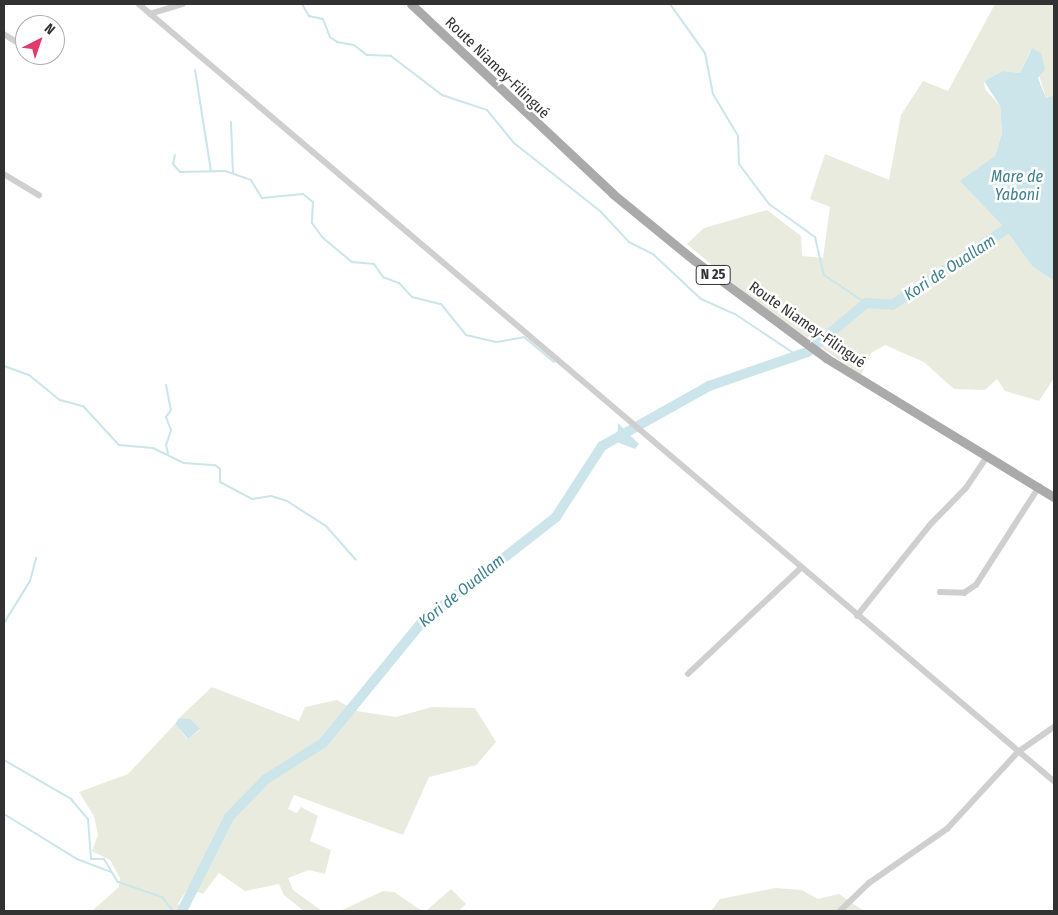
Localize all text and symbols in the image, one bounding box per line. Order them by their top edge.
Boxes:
street label: Route Niamey-Filingué [441,14,553,122]
north arrow [15,15,65,65]
text: N [41,20,58,38]
water label: Mare de Yaboni [991,167,1043,205]
water label: Kori de Ouallam [901,231,999,305]
road number: N 25 [696,264,730,286]
street label: Route Niamey-Filingué [745,278,869,372]
water label: Kori de Ouallam [415,550,509,632]

